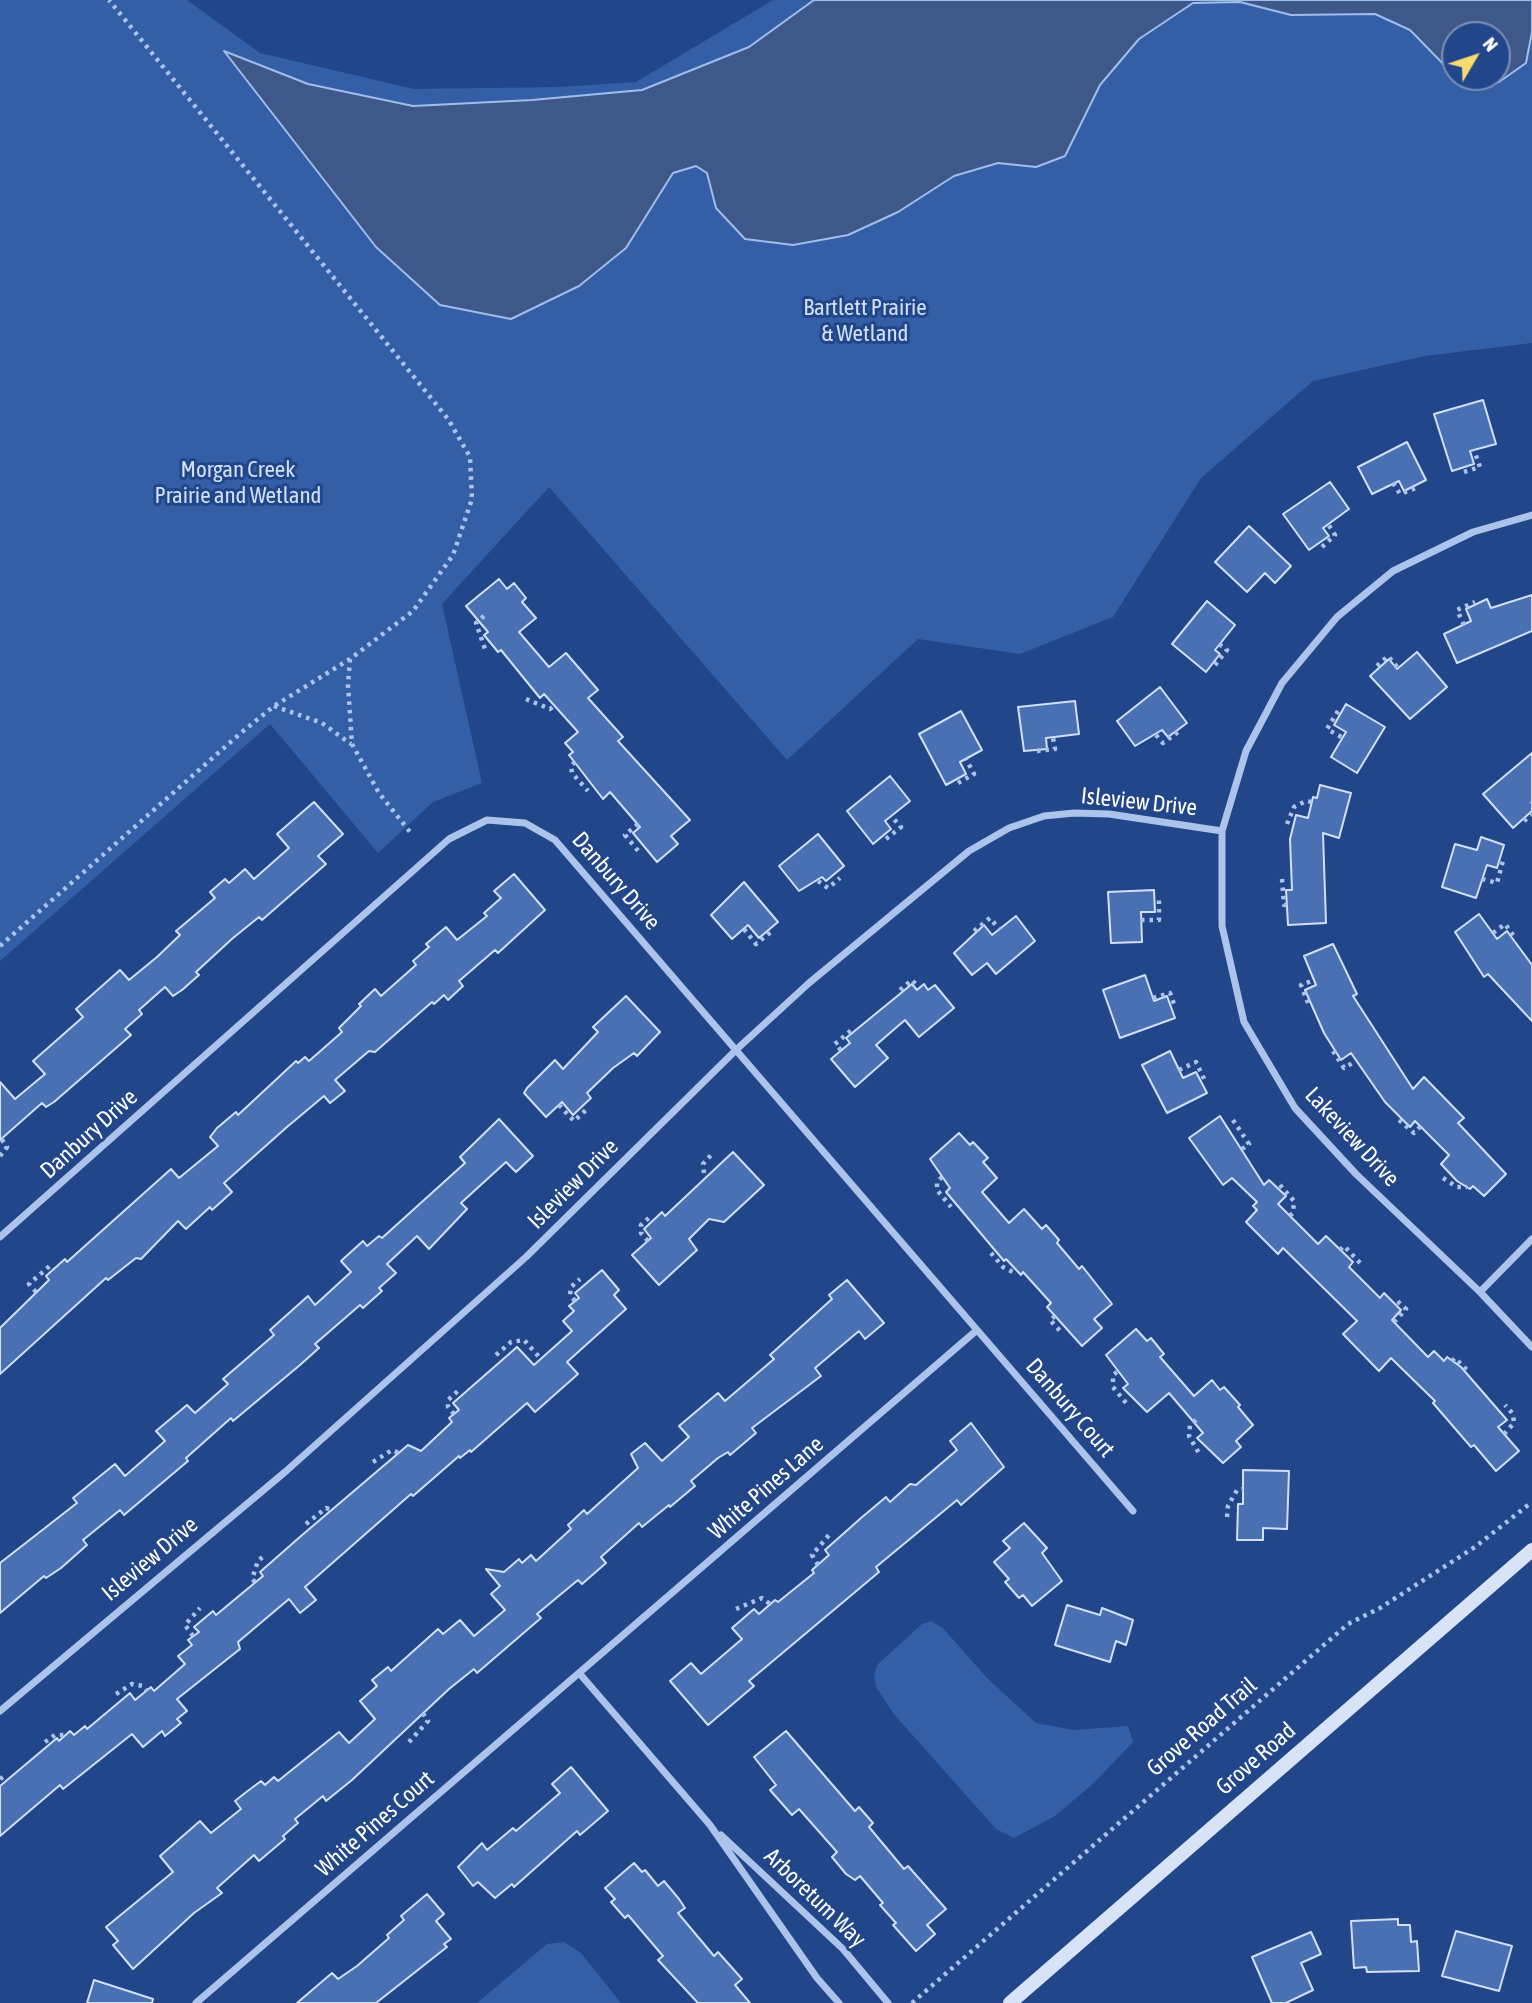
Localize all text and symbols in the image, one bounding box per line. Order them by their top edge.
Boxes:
north arrow [1441,21,1511,91]
text: N [1479,33,1503,55]
park label: Bartlett Prairie & Wetland [803,294,927,348]
park label: Morgan Creek Prairie and Wetland [154,456,322,510]
street label: Isleview Drive [1080,782,1198,822]
street label: Danbury Drive [566,826,666,936]
street label: Lakeview Drive [1299,1082,1405,1192]
street label: Danbury Drive [35,1083,143,1185]
street label: Isleview Drive [522,1133,624,1235]
street label: Danbury Court [1020,1353,1120,1463]
street label: White Pines Lane [703,1431,829,1545]
street label: Isleview Drive [96,1511,204,1607]
street label: Grove Road Trail [1141,1672,1263,1782]
street label: Grove Road [1211,1717,1301,1801]
street label: White Pines Court [310,1765,440,1883]
street label: Arboretum Way [758,1843,872,1953]

